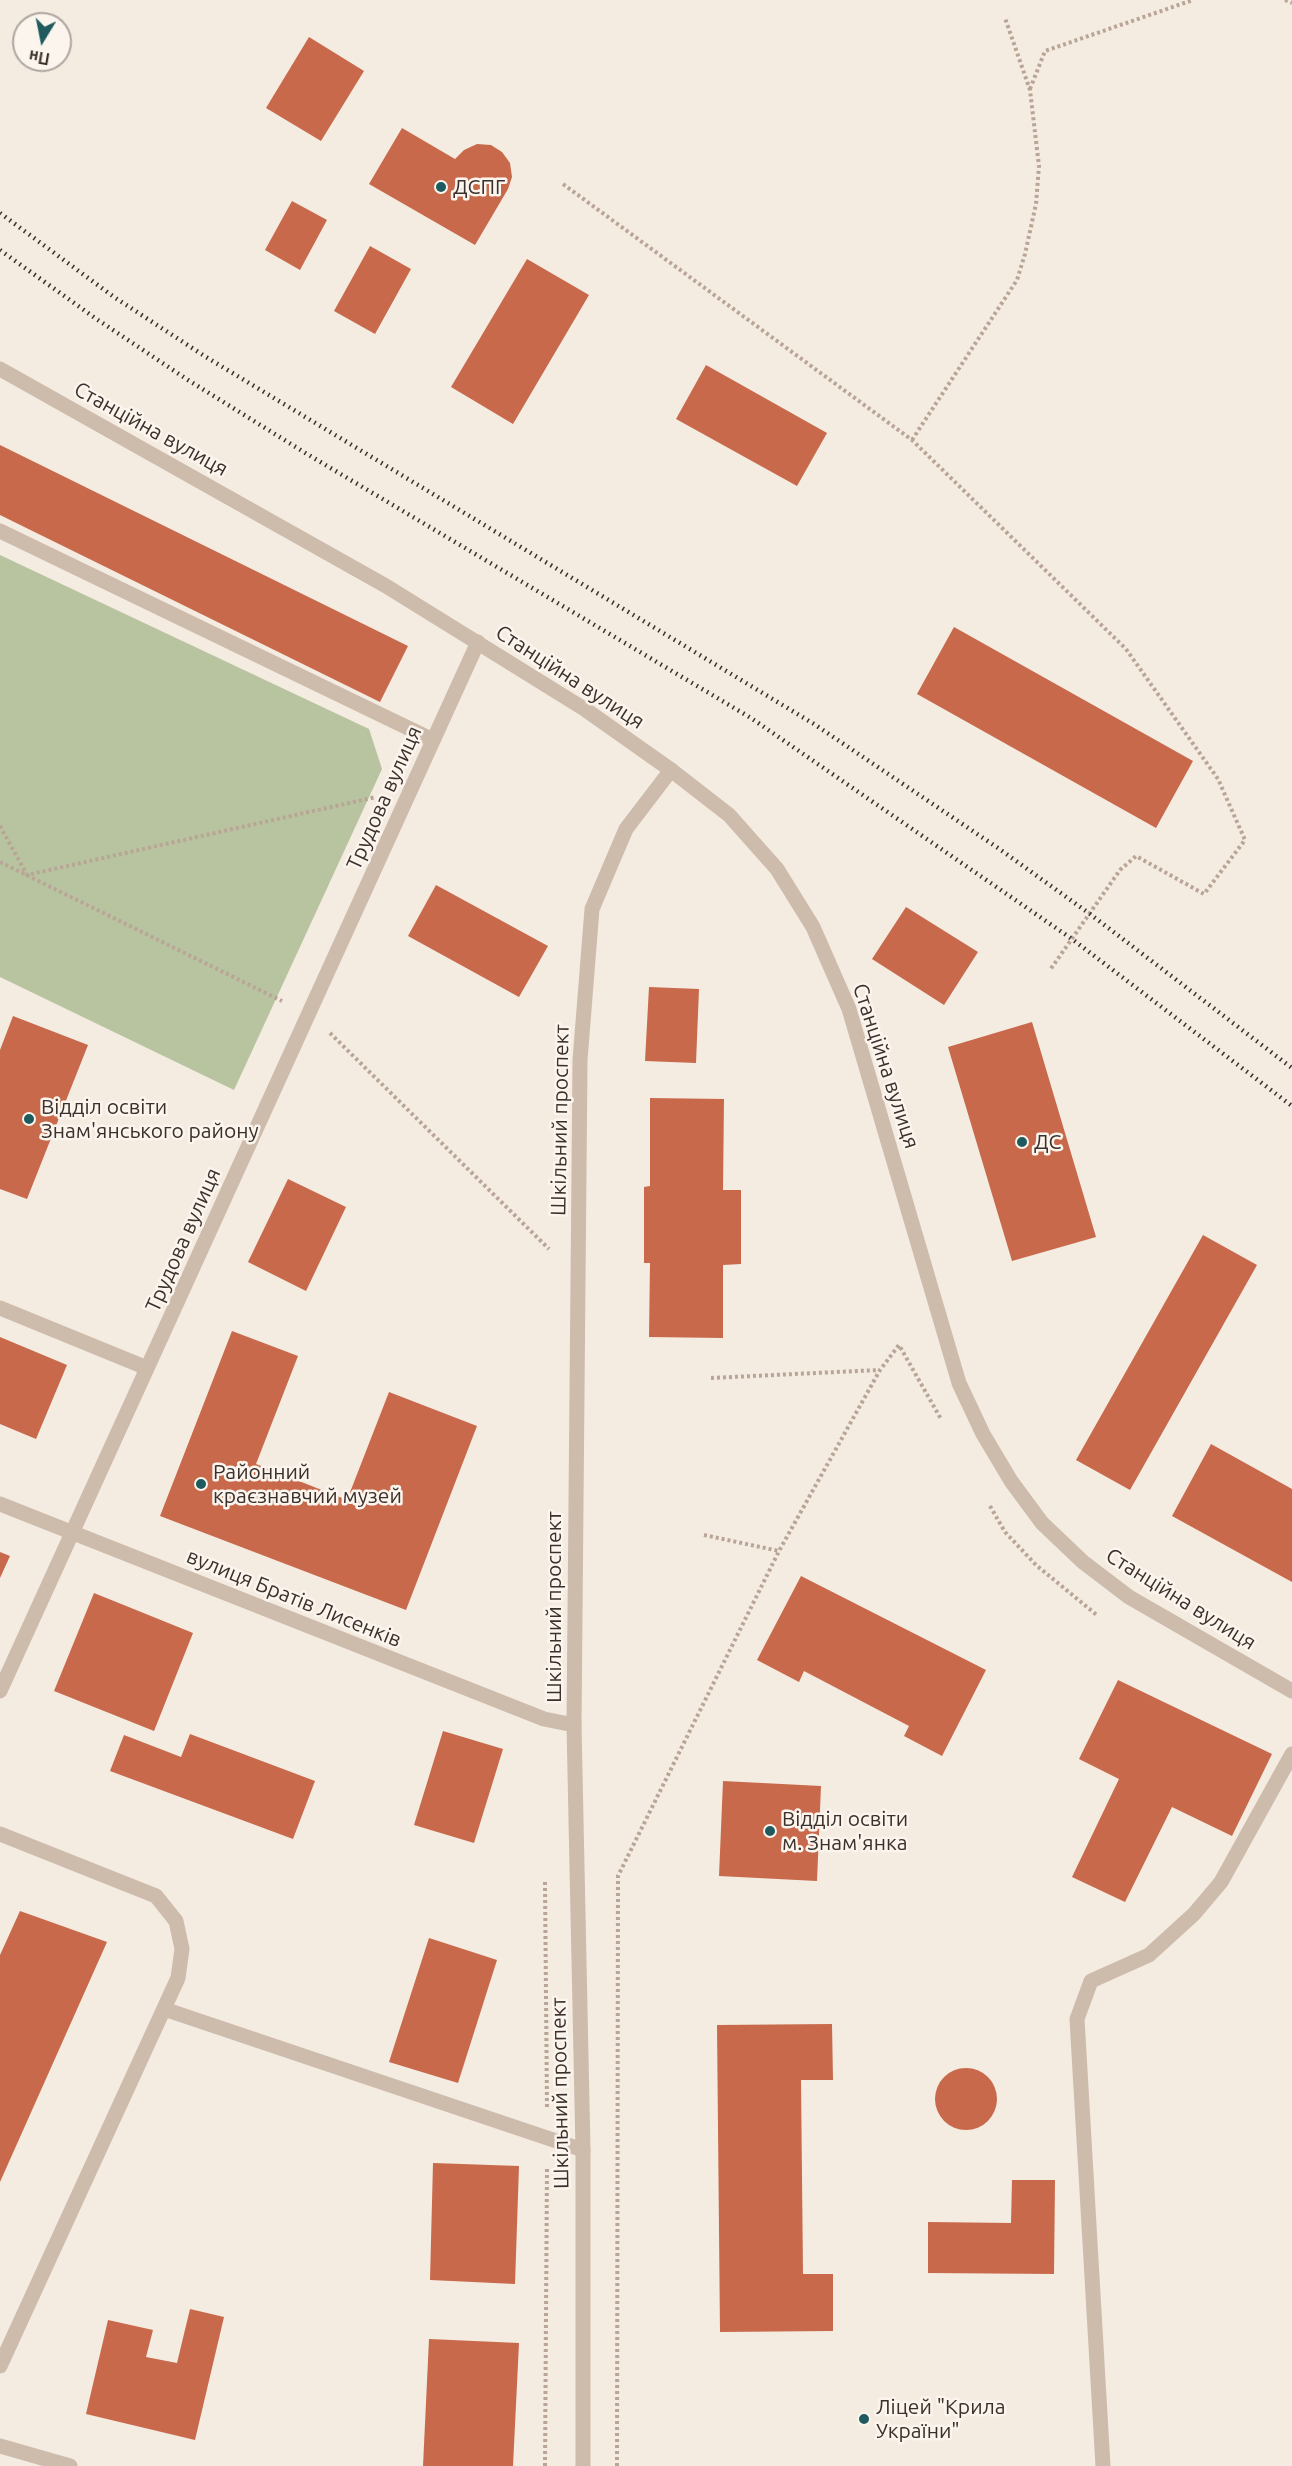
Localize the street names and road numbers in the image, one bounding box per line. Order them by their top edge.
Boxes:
street label: Станційна вулиця [70,376,232,482]
street label: Станційна вулиця [491,620,649,734]
street label: Трудова вулиця [341,722,427,874]
street label: Станційна вулиця [847,980,925,1152]
street label: Шкільний проспект [546,1024,574,1216]
street label: Трудова вулиця [140,1164,226,1316]
street label: Шкільний проспект [541,1511,567,1703]
street label: вулиця Братів Лисенків [183,1543,405,1653]
street label: Станційна вулиця [1101,1543,1261,1655]
street label: Шкільний проспект [546,1997,574,2189]

